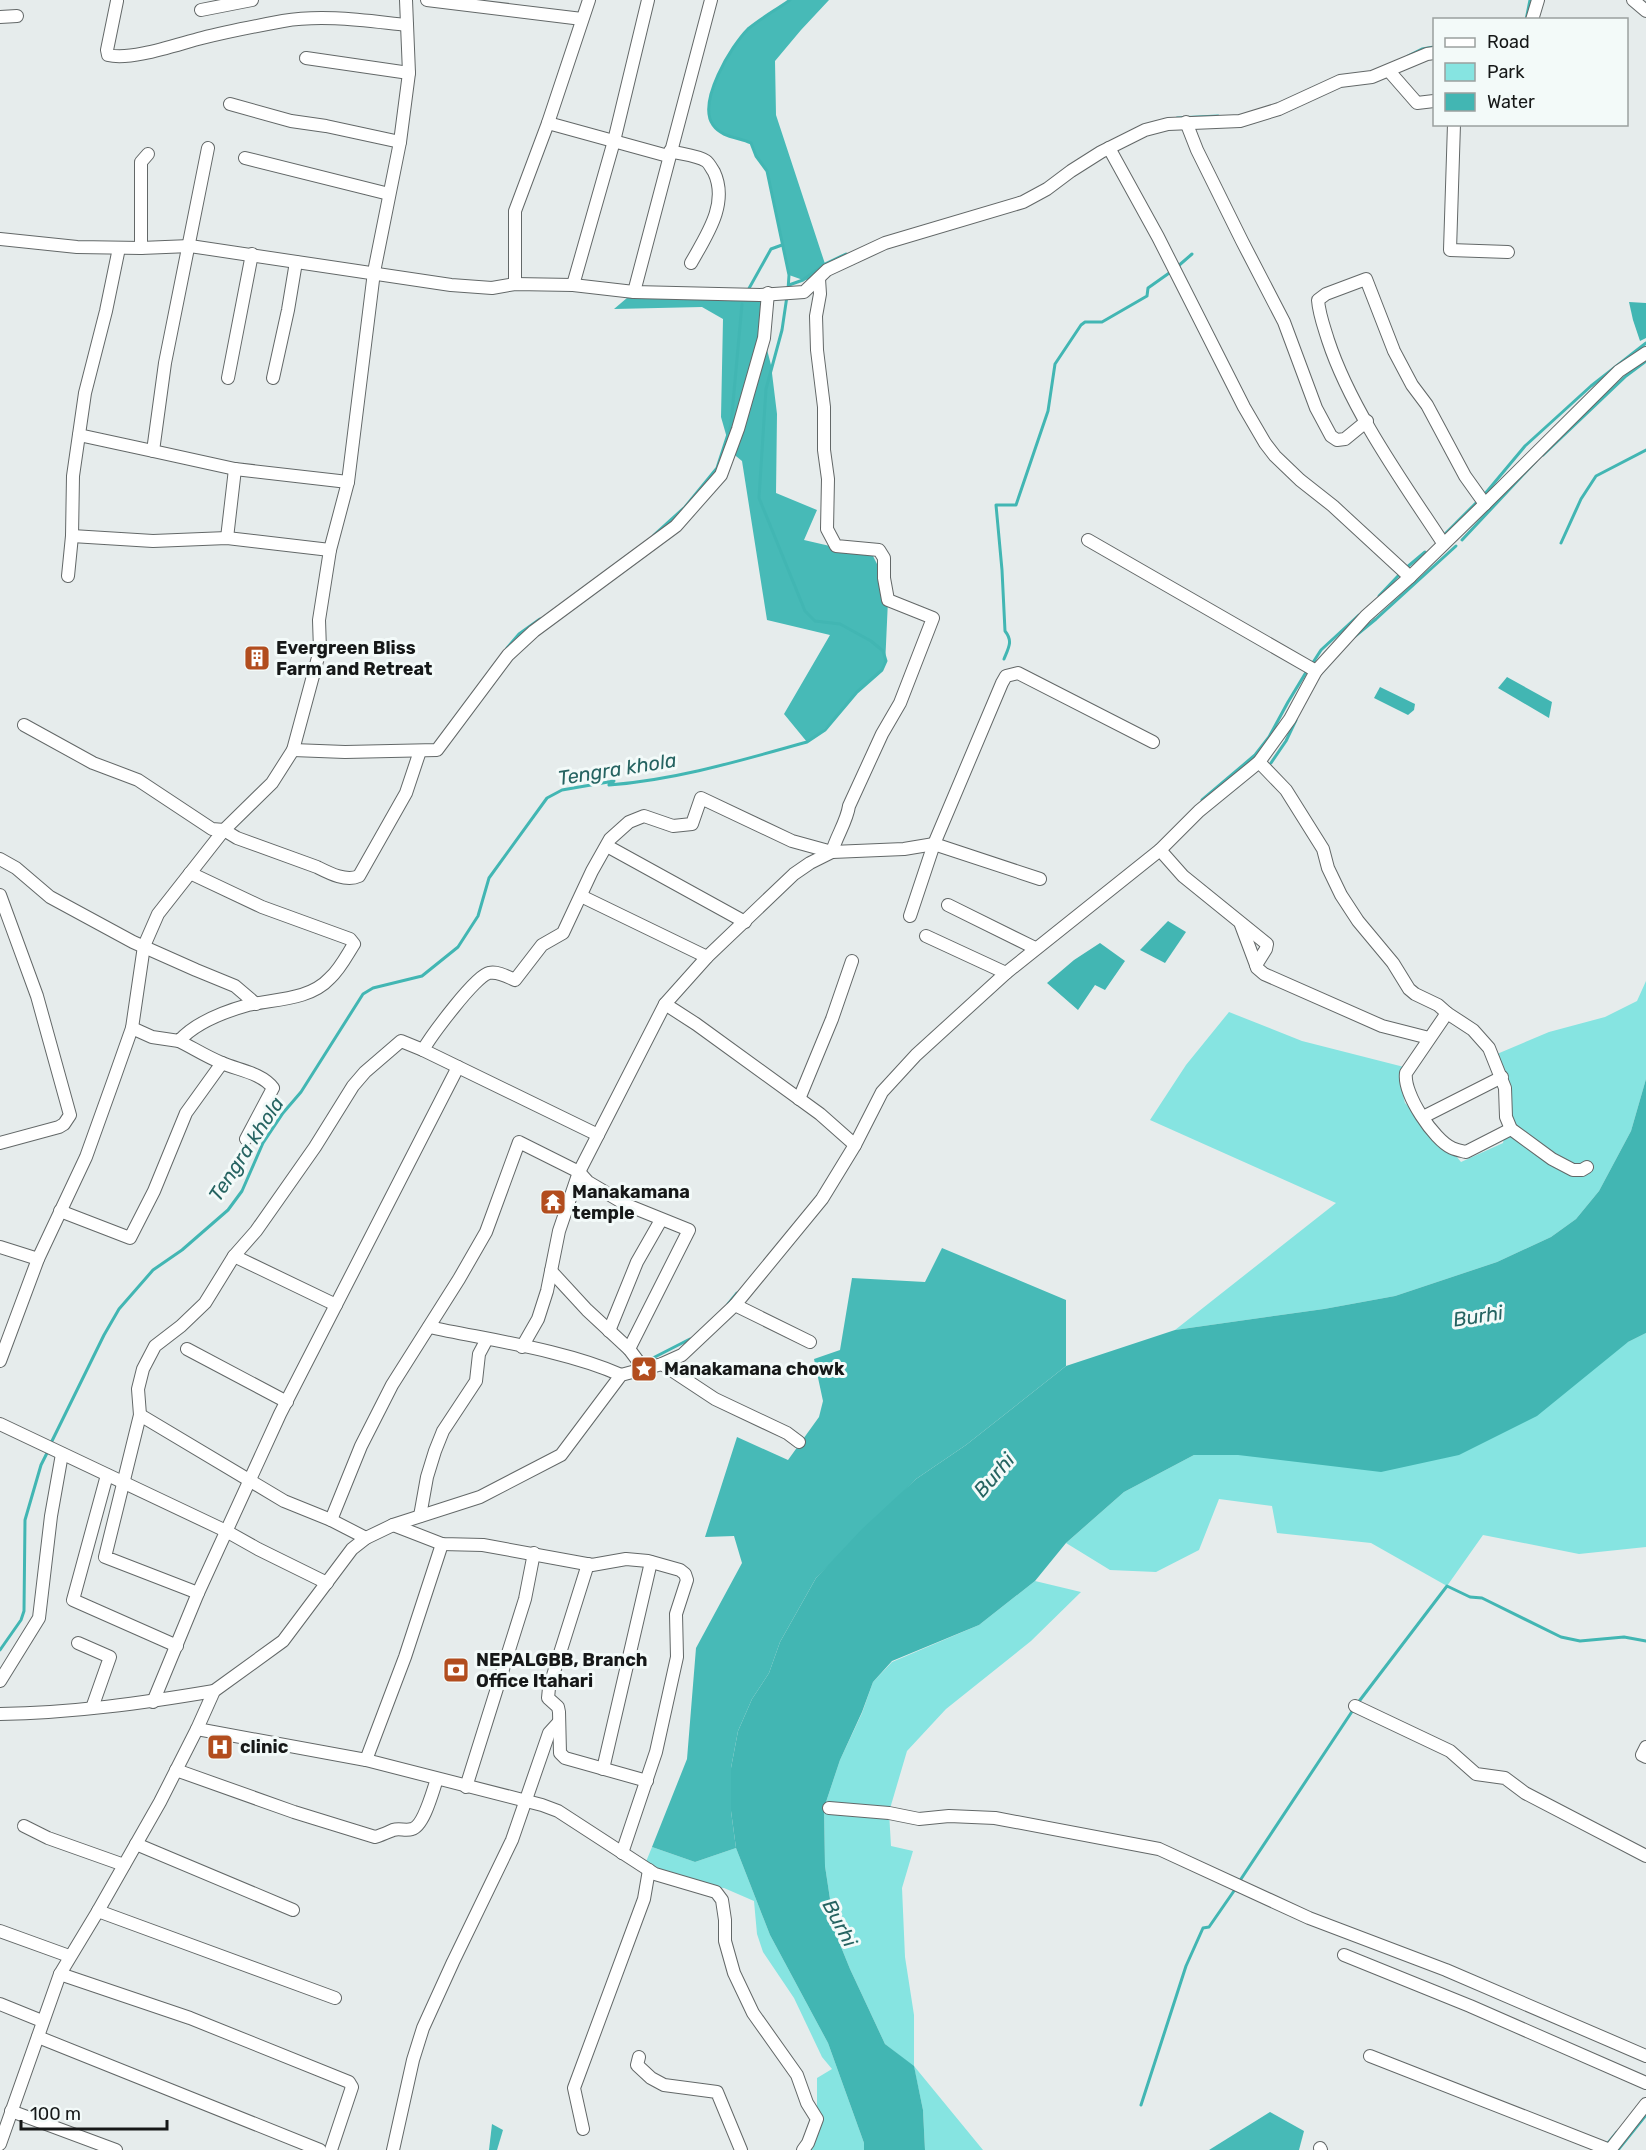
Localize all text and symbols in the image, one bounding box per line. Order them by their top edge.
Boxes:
legend [1433,18,1628,126]
text: Road [1487,31,1530,53]
text: Park [1487,61,1525,83]
text: Water [1487,91,1535,113]
place label: Evergreen Bliss Farm and Retreat [276,637,432,680]
building icon: Evergreen Bliss Farm and Retreat [242,643,272,673]
water label: Tengra khola [556,748,678,790]
water label: Tengra khola [203,1092,289,1206]
place label: Manakamana temple [572,1181,690,1224]
temple icon: Manakamana temple [538,1187,568,1217]
water label: Burhi [1451,1300,1506,1332]
place icon: Manakamana chowk [629,1354,659,1384]
place label: Manakamana chowk [664,1358,845,1380]
water label: Burhi [968,1447,1020,1502]
place label: NEPALGBB, Branch Office Itahari [476,1649,648,1692]
bank icon: NEPALGBB, Branch Office Itahari [441,1655,471,1685]
hospital icon: clinic [205,1732,235,1762]
place label: clinic [240,1736,289,1758]
water label: Burhi [818,1895,863,1952]
scale bar [21,2093,166,2131]
text: 100 m [30,2103,81,2125]

